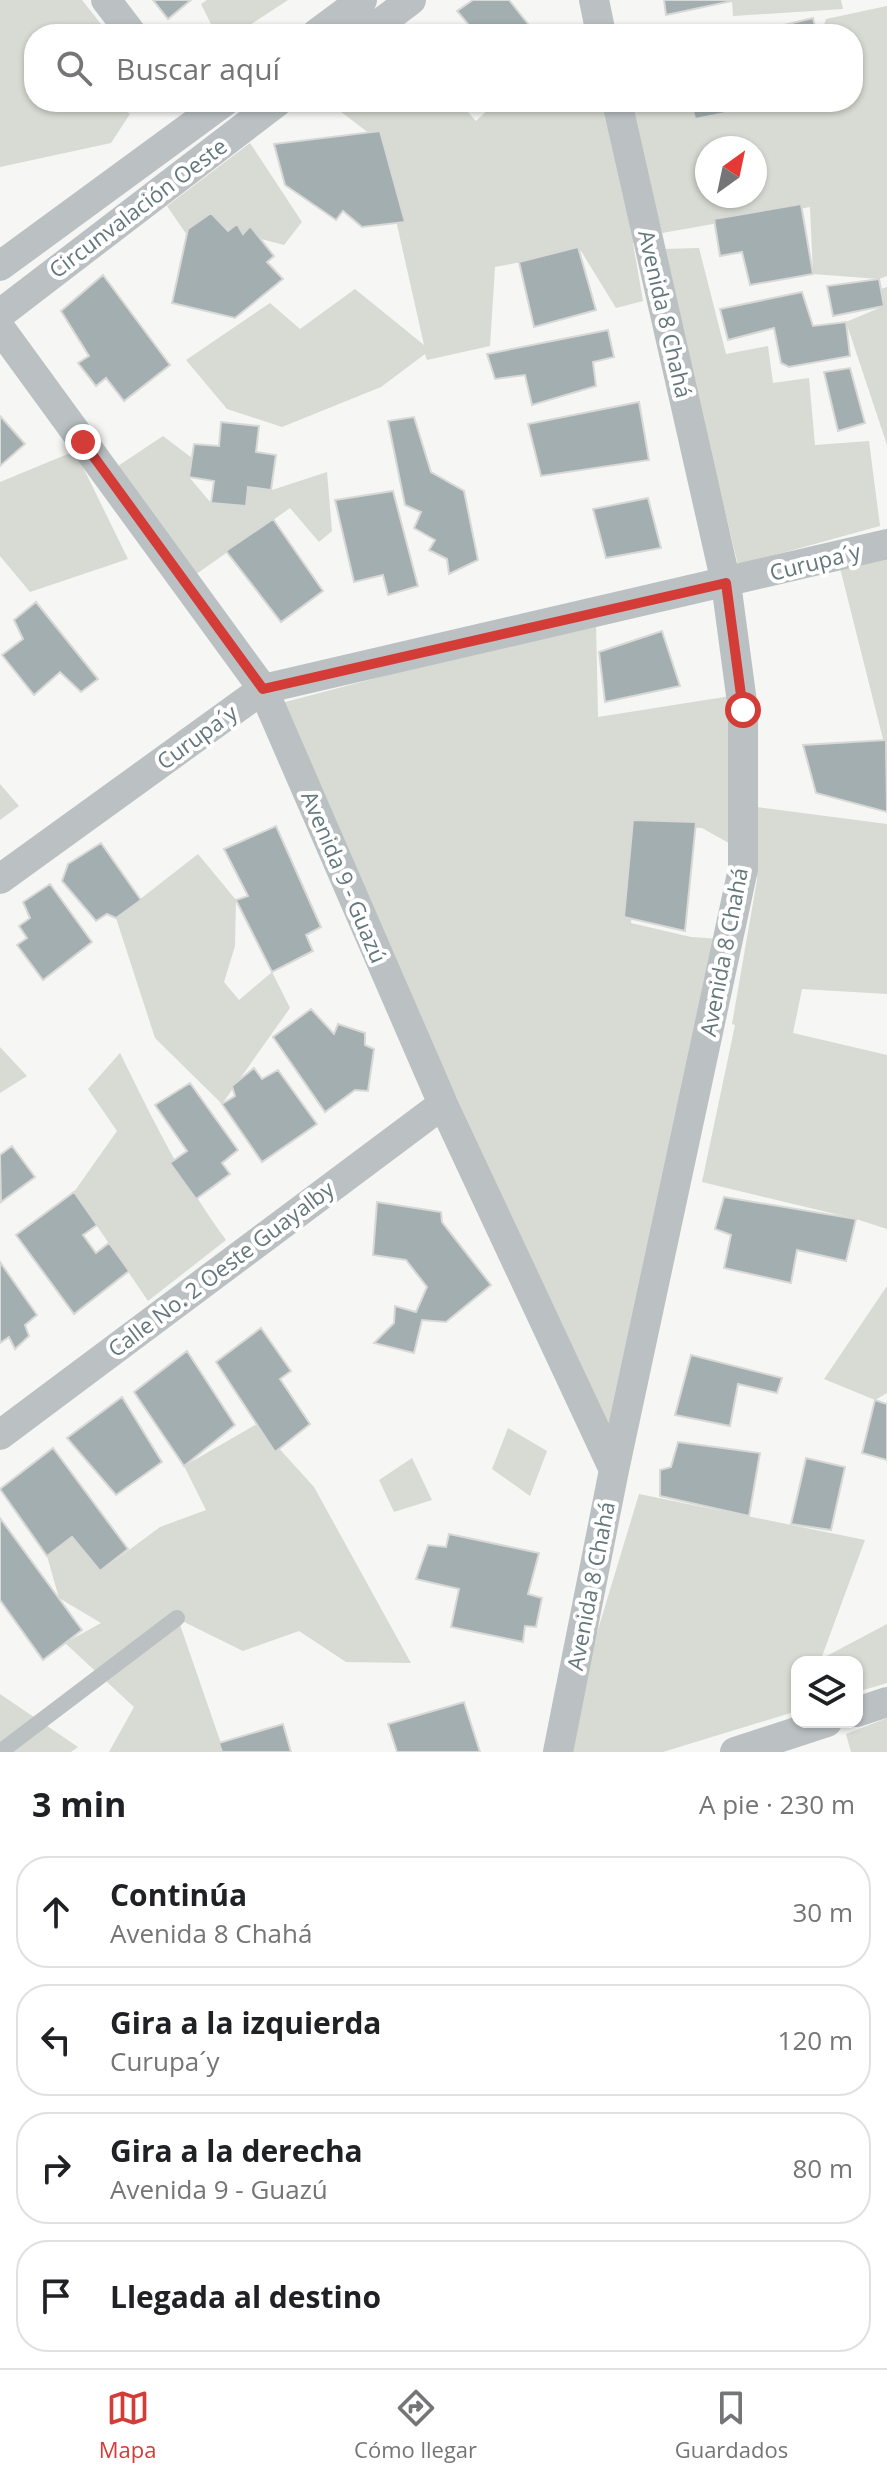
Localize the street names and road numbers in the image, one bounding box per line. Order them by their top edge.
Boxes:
street label: Circunvalación Oeste [42,130,233,284]
street label: Avenida 8 Chahá [632,227,700,401]
street label: Curupa´y [766,535,864,587]
street label: Curupa´y [150,696,243,776]
street label: Avenida 9 - Guazú [295,786,395,967]
street label: Avenida 8 Chahá [692,865,754,1039]
street label: Calle No. 2 Oeste Guayalby [101,1173,340,1363]
street label: Avenida 8 Chahá [559,1499,621,1673]

